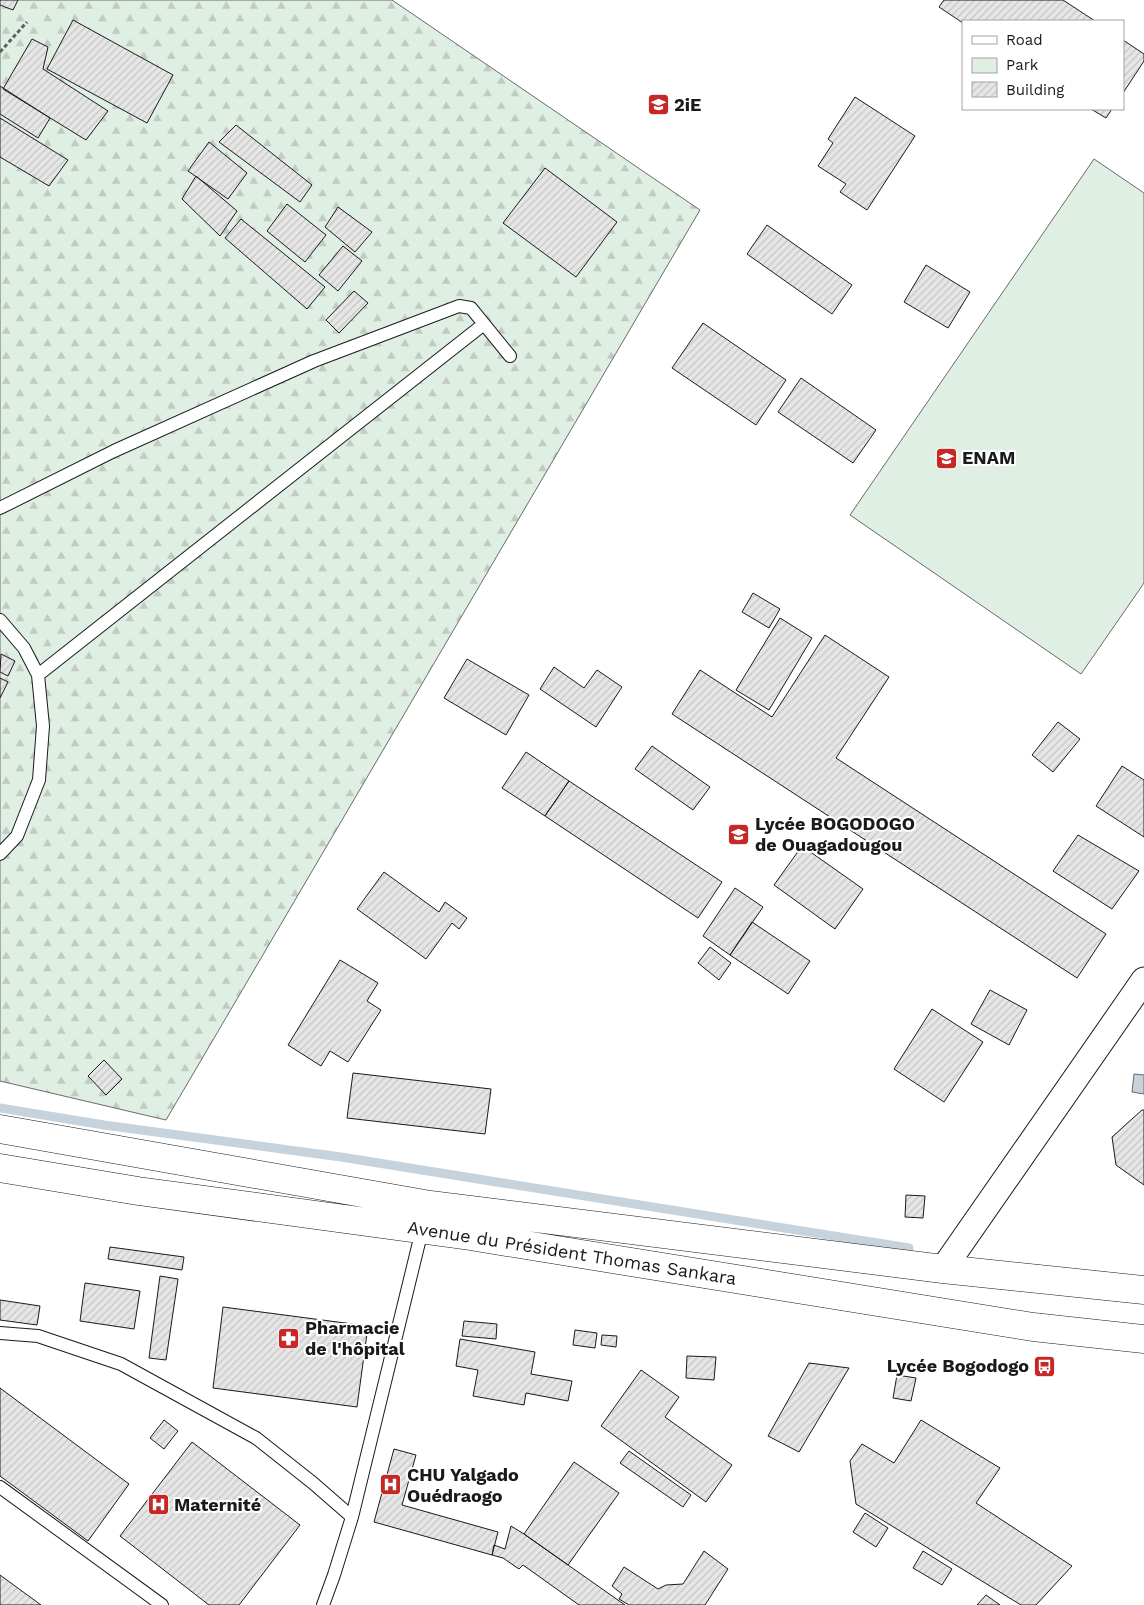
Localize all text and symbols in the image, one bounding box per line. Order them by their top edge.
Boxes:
legend [962,20,1124,110]
text: Road [1006,31,1043,49]
text: Park [1006,56,1039,74]
text: Building [1006,81,1064,99]
school or university icon: 2iE [646,93,670,117]
place label: 2iE [674,94,701,115]
school or university icon: ENAM [934,446,958,470]
place label: ENAM [962,447,1015,468]
place label: Lycée BOGODOGO de Ouagadougou [755,813,915,855]
school or university icon: Lycée BOGODOGO de Ouagadougou [727,822,751,846]
street label: Avenue du Président Thomas Sankara [406,1216,738,1289]
place label: Pharmacie de l'hôpital [305,1317,405,1359]
pharmacy icon: Pharmacie de l'hôpital [277,1326,301,1350]
bus stop icon: Lycée Bogodogo [1033,1354,1057,1378]
place label: Lycée Bogodogo [887,1355,1029,1376]
place label: CHU Yalgado Ouédraogo [407,1464,519,1506]
hospital icon: CHU Yalgado Ouédraogo [379,1473,403,1497]
hospital icon: Maternité [146,1493,170,1517]
place label: Maternité [174,1494,261,1515]

